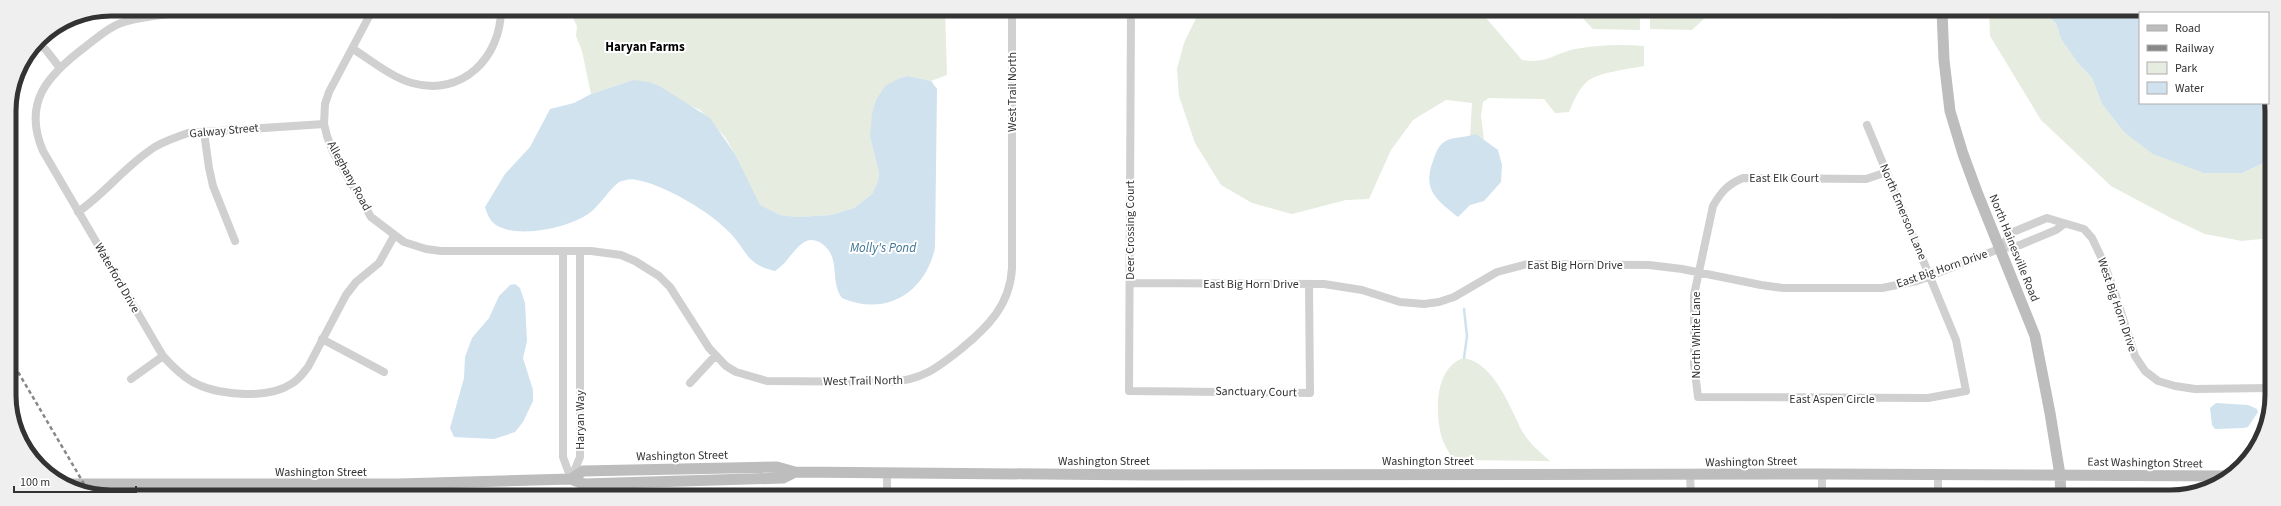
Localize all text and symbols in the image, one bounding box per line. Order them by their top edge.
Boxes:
legend [2139,12,2269,104]
text: Road [2175,20,2201,37]
district label: Haryan Farms [605,38,685,56]
text: Railway [2175,40,2214,57]
street label: West Trail North [1004,52,1021,132]
text: Park [2175,60,2197,77]
text: Water [2175,80,2205,97]
street label: Galway Street [189,120,259,142]
street label: Alleghany Road [323,138,375,214]
street label: North Emerson Lane [1875,161,1931,263]
street label: East Elk Court [1749,170,1819,187]
street label: Deer Crossing Court [1122,180,1139,280]
street label: North Hainesville Road [1985,192,2043,304]
water label: Molly's Pond [850,239,917,257]
street label: Waterford Drive [90,240,144,316]
street label: East Big Horn Drive [1894,245,1990,293]
street label: West Big Horn Drive [2093,256,2141,354]
street label: East Big Horn Drive [1527,257,1623,274]
street label: East Big Horn Drive [1203,276,1299,293]
street label: North White Lane [1688,291,1705,378]
street label: West Trail North [823,372,903,390]
street label: Sanctuary Court [1215,383,1297,401]
street label: Haryan Way [572,390,589,450]
street label: East Aspen Circle [1789,391,1875,408]
street label: Washington Street [636,447,728,465]
street label: Washington Street [1058,453,1150,470]
street label: Washington Street [1382,453,1474,470]
street label: Washington Street [1705,453,1797,471]
street label: East Washington Street [2087,453,2203,473]
street label: Washington Street [275,464,367,481]
scale bar [14,468,136,494]
text: 100 m [20,474,50,491]

